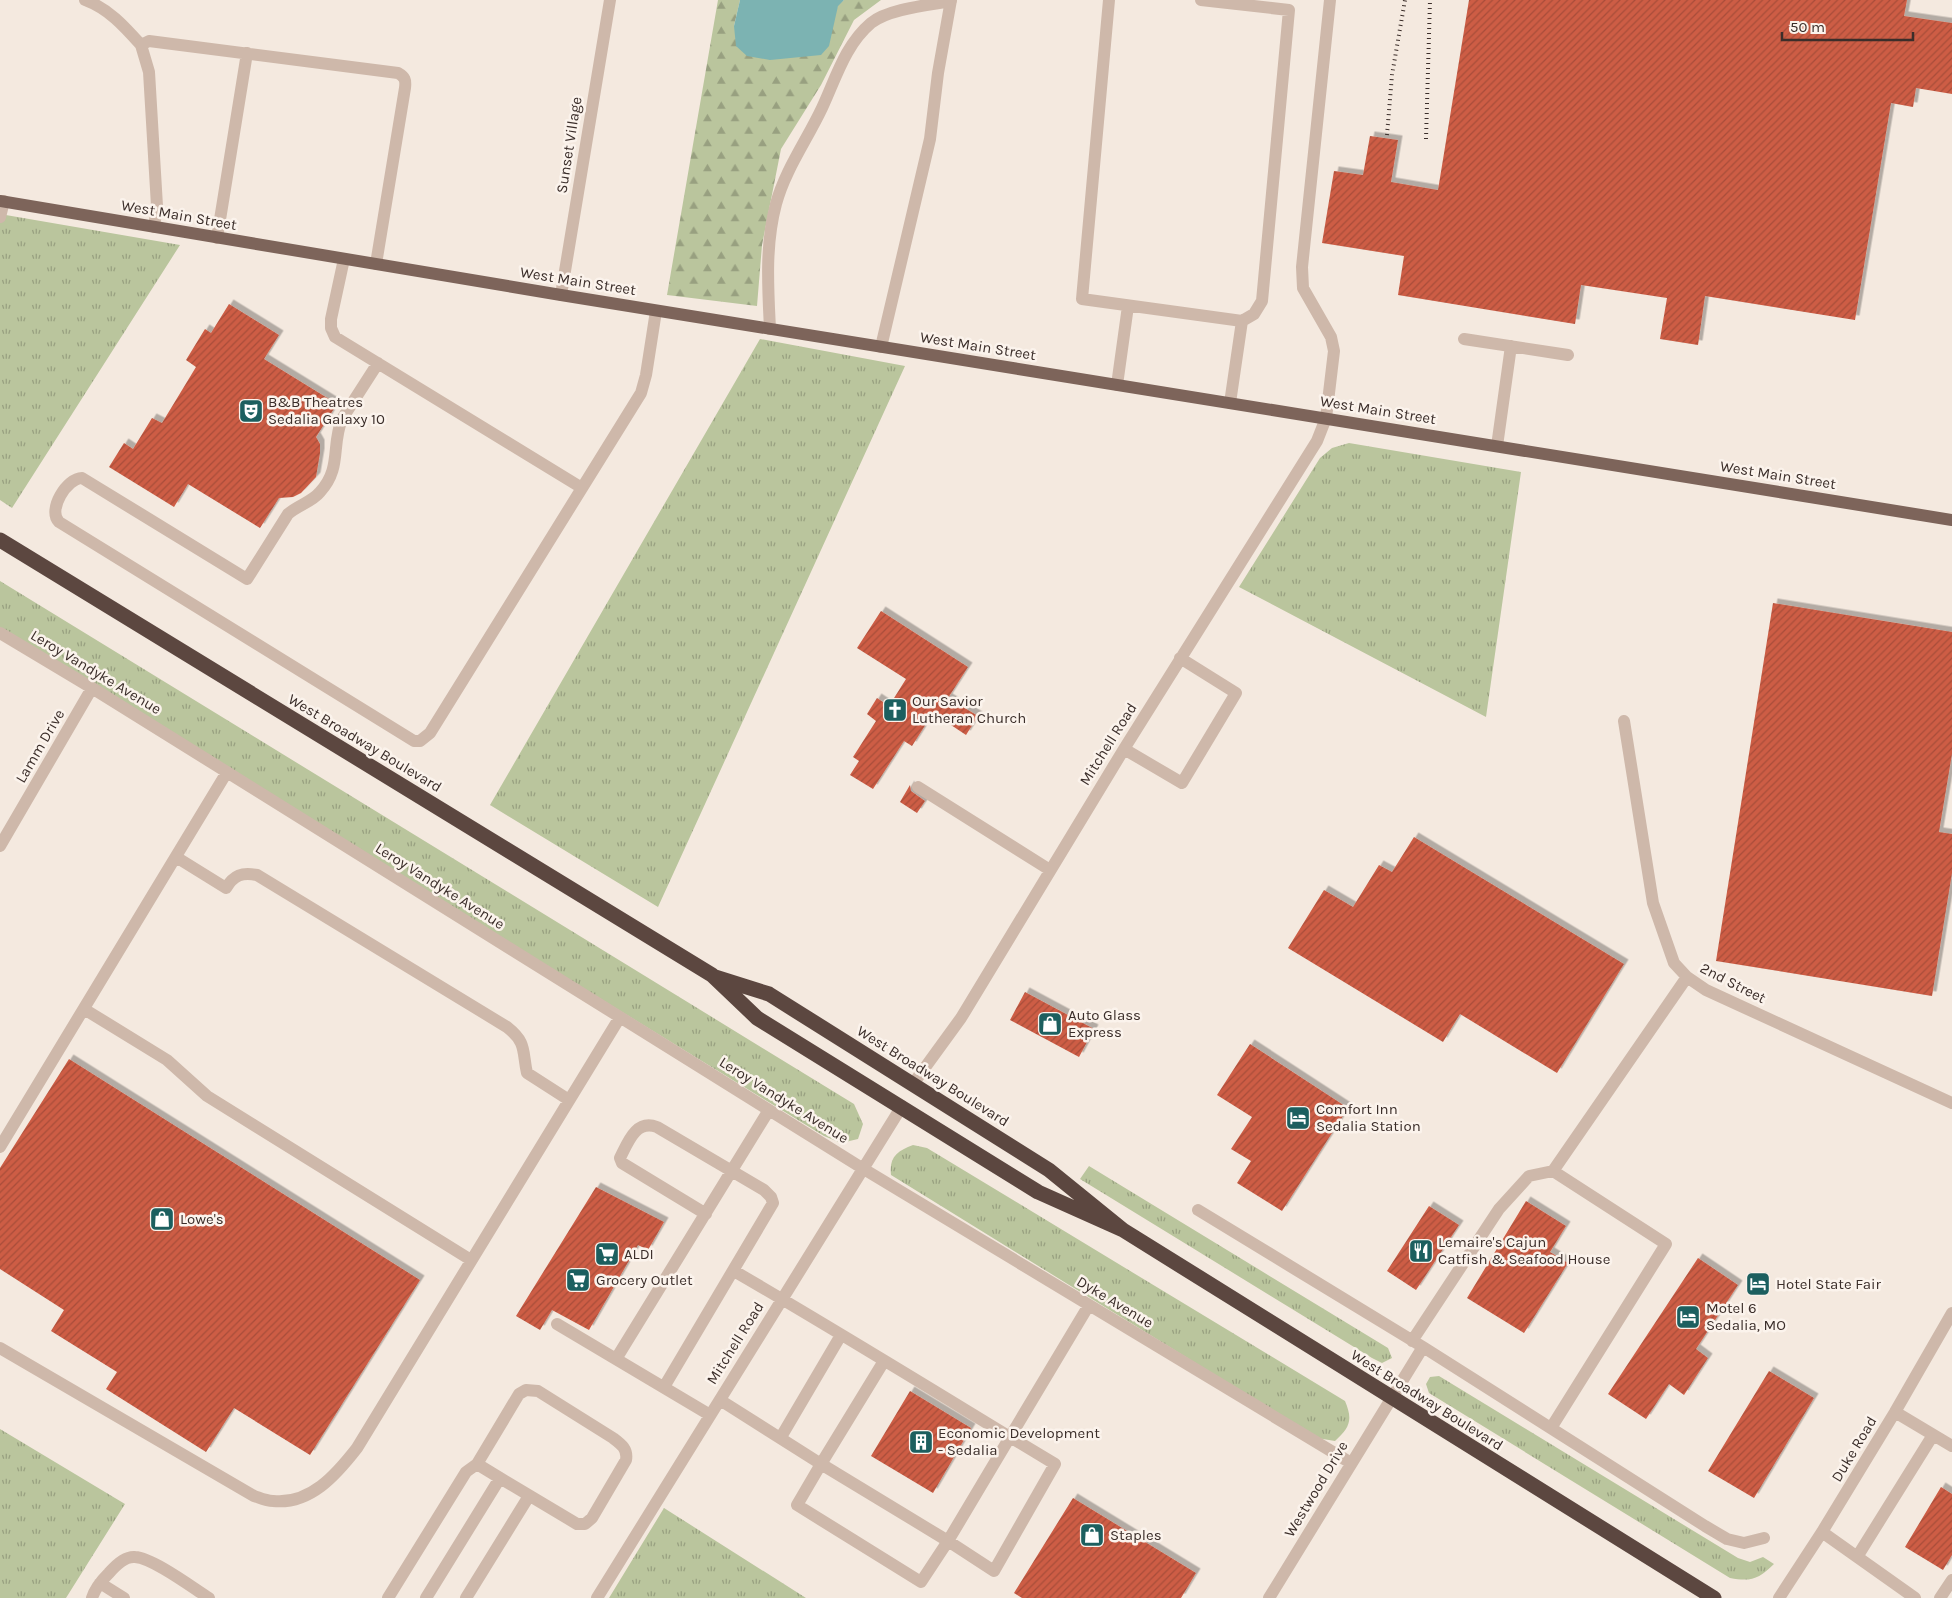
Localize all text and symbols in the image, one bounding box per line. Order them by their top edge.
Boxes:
scale bar [1782,10,1913,42]
text: 50 m [1790,18,1825,36]
street label: Sunset Village [552,95,586,195]
street label: West Main Street [120,196,238,234]
street label: West Main Street [519,263,638,299]
street label: West Main Street [919,328,1038,364]
street label: West Main Street [1319,392,1438,428]
place label: B&B Theatres Sedalia Galaxy 10 [268,393,385,428]
theatre icon: B&B Theatres Sedalia Galaxy 10 [238,398,264,424]
street label: West Main Street [1719,457,1838,493]
street label: Leroy Vandyke Avenue [27,626,165,718]
street label: West Broadway Boulevard [285,690,445,796]
place label: Our Savior Lutheran Church [912,692,1026,727]
church icon: Our Savior Lutheran Church [882,697,908,723]
street label: Mitchell Road [1076,699,1140,789]
street label: Lamm Drive [12,706,68,786]
street label: Leroy Vandyke Avenue [372,839,508,933]
street label: 2nd Street [1697,959,1769,1007]
place label: Auto Glass Express [1068,1006,1141,1041]
shop icon: Auto Glass Express [1037,1011,1063,1037]
street label: West Broadway Boulevard [854,1022,1012,1130]
street label: Leroy Vandyke Avenue [716,1053,852,1147]
place label: Comfort Inn Sedalia Station [1316,1100,1421,1135]
hotel icon: Comfort Inn Sedalia Station [1285,1105,1311,1131]
shop icon: Lowe's [149,1206,175,1232]
place label: Lowe's [180,1210,224,1228]
place label: Lemaire's Cajun Catfish & Seafood House [1438,1233,1610,1268]
restaurant icon: Lemaire's Cajun Catfish & Seafood House [1408,1238,1434,1264]
supermarket icon: ALDI [594,1241,620,1267]
place label: ALDI [624,1245,654,1263]
supermarket icon: Grocery Outlet [565,1267,591,1293]
place label: Grocery Outlet [596,1271,693,1289]
hotel icon: Hotel State Fair [1745,1271,1771,1297]
street label: Dyke Avenue [1074,1272,1156,1332]
place label: Hotel State Fair [1776,1275,1881,1293]
street label: Mitchell Road [703,1298,767,1388]
place label: Motel 6 Sedalia, MO [1706,1299,1786,1334]
hotel icon: Motel 6 Sedalia, MO [1675,1304,1701,1330]
street label: West Broadway Boulevard [1348,1346,1506,1454]
street label: Duke Road [1827,1413,1881,1485]
place label: Economic Development - Sedalia [938,1424,1100,1459]
building icon: Economic Development - Sedalia [908,1429,934,1455]
street label: Westwood Drive [1280,1438,1352,1540]
shop icon: Staples [1079,1522,1105,1548]
place label: Staples [1110,1526,1162,1544]

